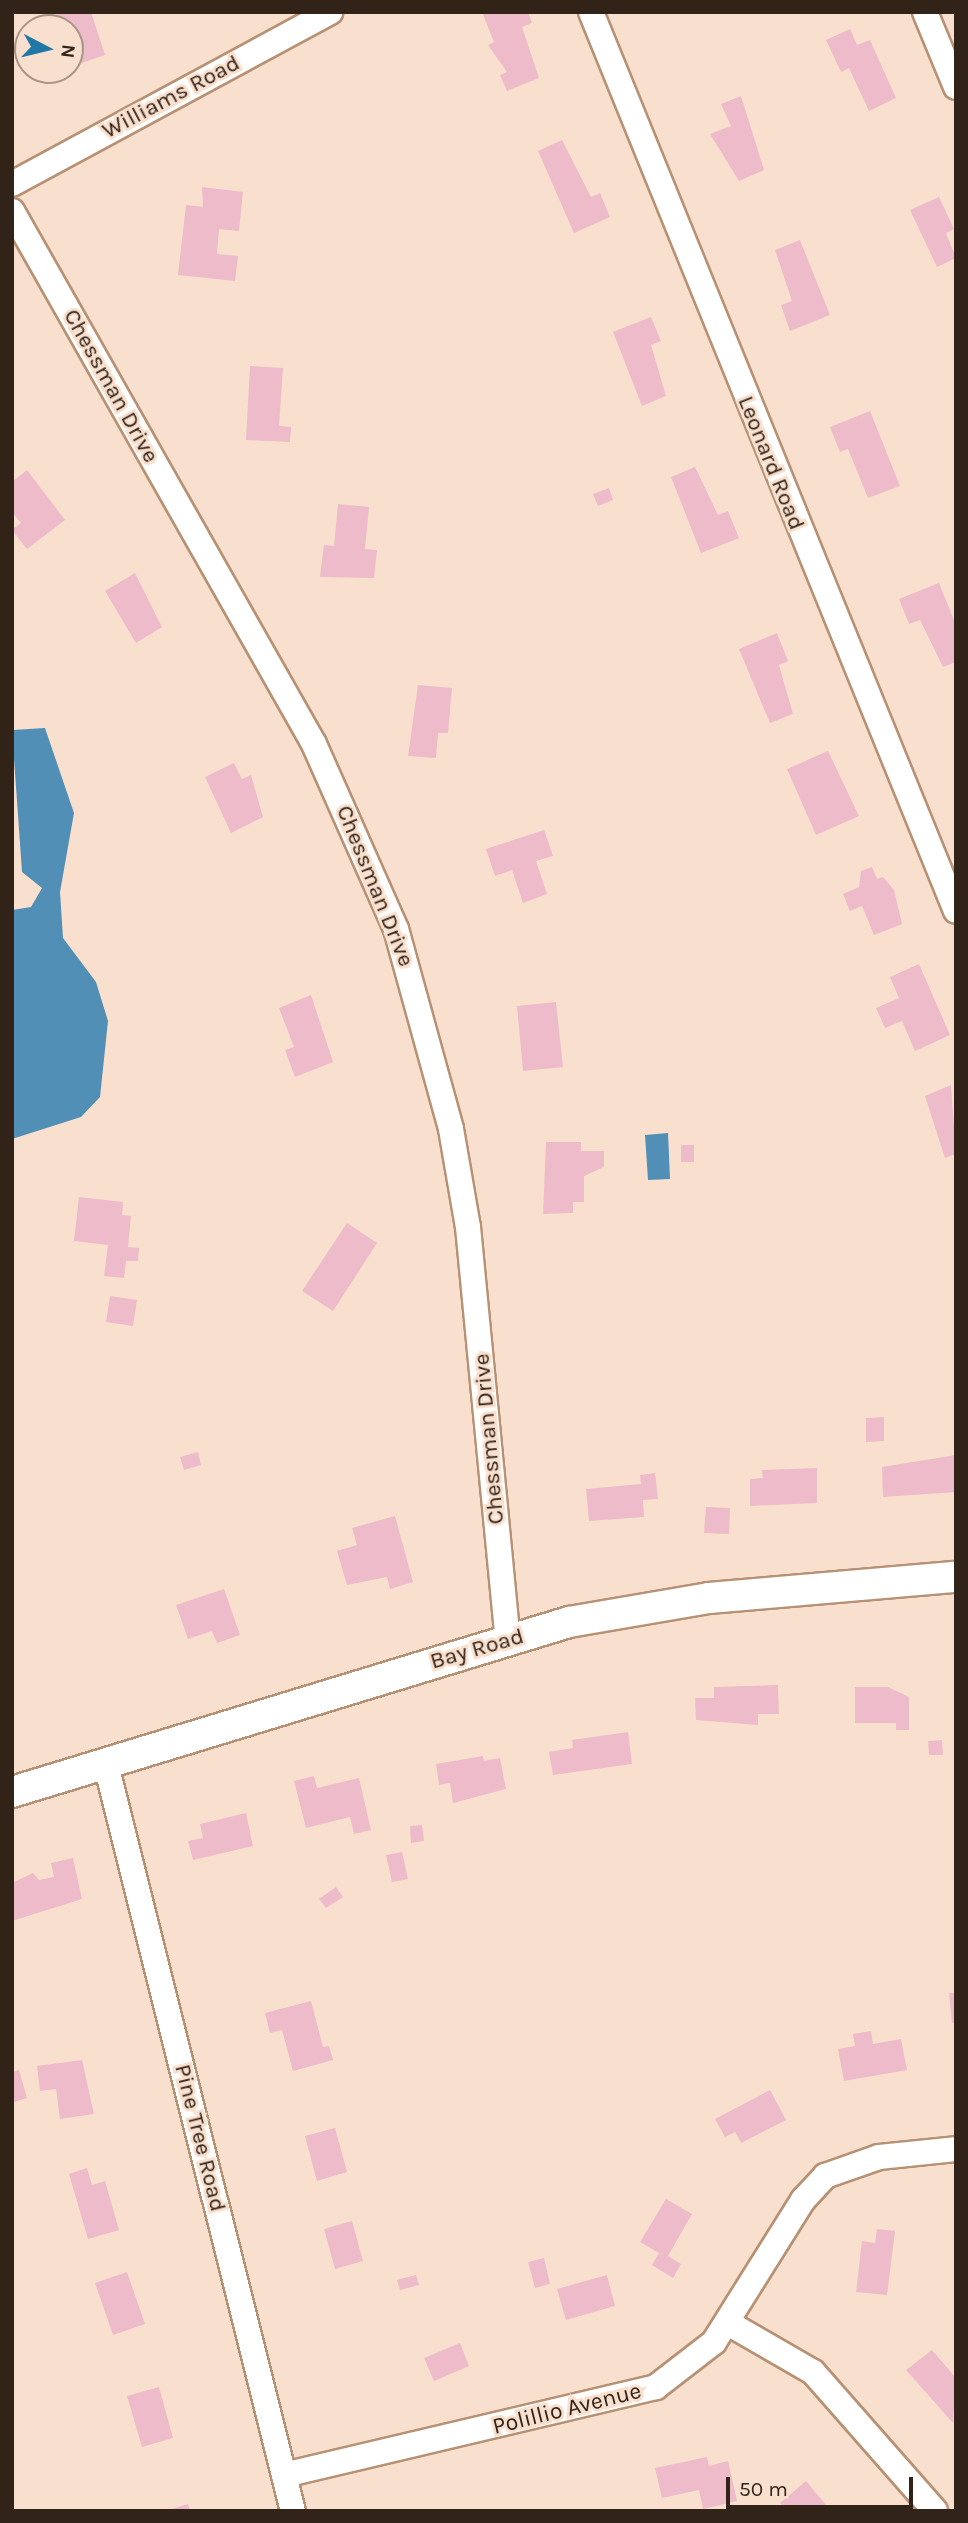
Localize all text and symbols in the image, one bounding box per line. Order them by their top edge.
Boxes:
north arrow [14,14,84,84]
text: N [56,43,80,59]
street label: Williams Road [97,49,245,145]
street label: Chessman Drive [57,304,165,468]
street label: Leonard Road [732,392,810,534]
street label: Chessman Drive [330,801,420,971]
street label: Chessman Drive [468,1353,510,1525]
street label: Bay Road [427,1622,527,1676]
street label: Pine Tree Road [168,2061,232,2215]
street label: Polillio Avenue [490,2377,644,2441]
scale bar [730,2464,917,2508]
text: 50 m [739,2477,788,2501]

